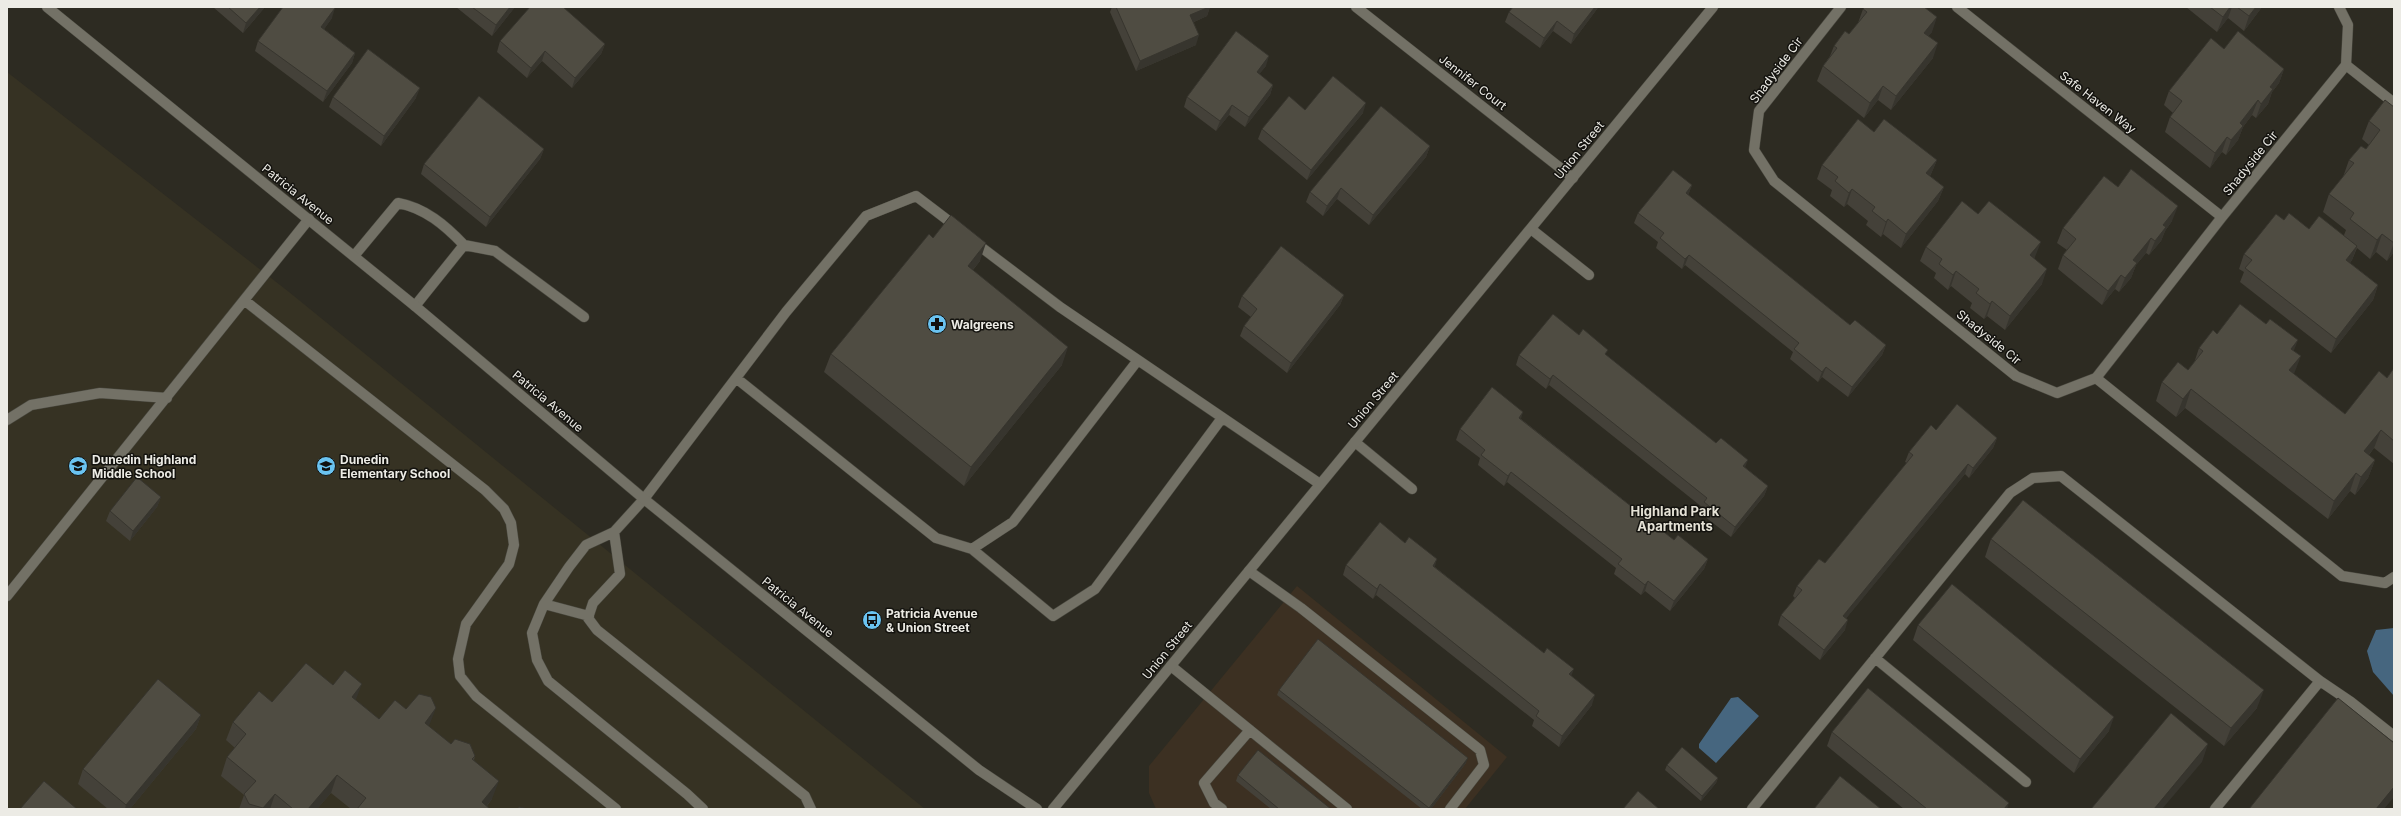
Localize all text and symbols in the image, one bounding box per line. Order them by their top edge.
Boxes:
street label: Shadyside Cir [1746,34,1806,106]
street label: Jennifer Court [1436,51,1510,113]
street label: Safe Haven Way [2057,68,2139,137]
street label: Union Street [1551,118,1607,182]
street label: Shadyside Cir [2219,127,2281,198]
street label: Patricia Avenue [259,160,337,228]
street label: Shadyside Cir [1954,306,2025,368]
pharmacy icon: Walgreens [926,313,948,335]
place label: Walgreens [951,317,1014,332]
street label: Patricia Avenue [509,367,587,435]
street label: Union Street [1345,368,1401,432]
place label: Dunedin Highland Middle School [92,452,196,481]
place label: Dunedin Elementary School [340,452,450,481]
school or university icon: Dunedin Highland Middle School [67,455,89,477]
school or university icon: Dunedin Elementary School [315,455,337,477]
district label: Highland Park Apartments [1631,503,1720,534]
street label: Patricia Avenue [759,573,837,641]
place label: Patricia Avenue & Union Street [886,606,978,635]
bus stop icon: Patricia Avenue & Union Street [861,609,883,631]
street label: Union Street [1139,618,1195,682]

